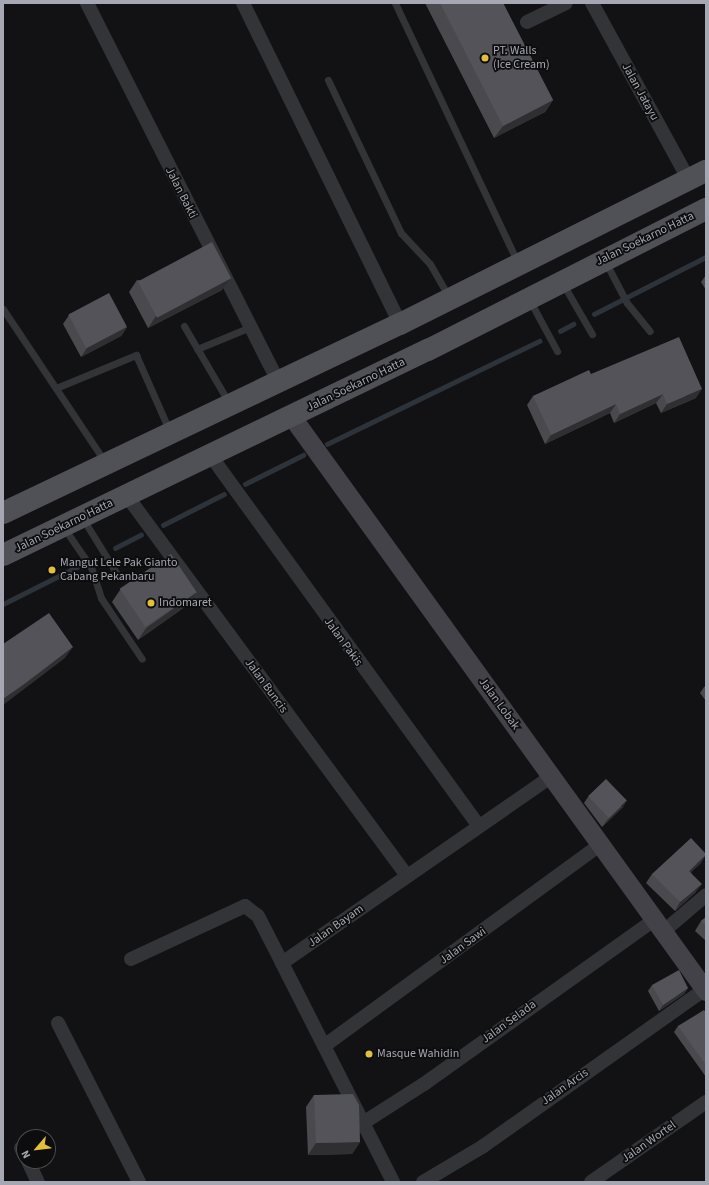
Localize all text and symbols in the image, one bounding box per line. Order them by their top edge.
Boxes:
place label: PT. Walls (Ice Cream) [493,44,550,72]
marker: PT. Walls (Ice Cream) [480,53,490,63]
street label: Jalan Jatayu [618,61,662,123]
street label: Jalan Bakti [162,165,200,221]
street label: Jalan Soekarno Hatta [593,209,697,269]
street label: Jalan Soekarno Hatta [304,355,408,415]
street label: Jalan Soekarno Hatta [12,496,116,556]
place label: Mangut Lele Pak Gianto Cabang Pekanbaru [60,556,177,584]
marker: Mangut Lele Pak Gianto Cabang Pekanbaru [47,565,57,575]
place label: Indomaret [159,596,212,610]
marker: Indomaret [146,598,156,608]
street label: Jalan Pakis [321,615,365,669]
street label: Jalan Buncis [242,656,290,716]
street label: Jalan Lobak [475,675,523,733]
street label: Jalan Bayam [306,902,366,950]
street label: Jalan Sawi [437,924,489,968]
street label: Jalan Selada [479,997,539,1047]
place label: Masque Wahidin [377,1047,459,1061]
marker: Masque Wahidin [364,1049,374,1059]
street label: Jalan Arcis [539,1066,591,1108]
street label: Jalan Wortel [619,1118,679,1166]
north arrow [16,1129,56,1169]
text: N [18,1148,34,1161]

